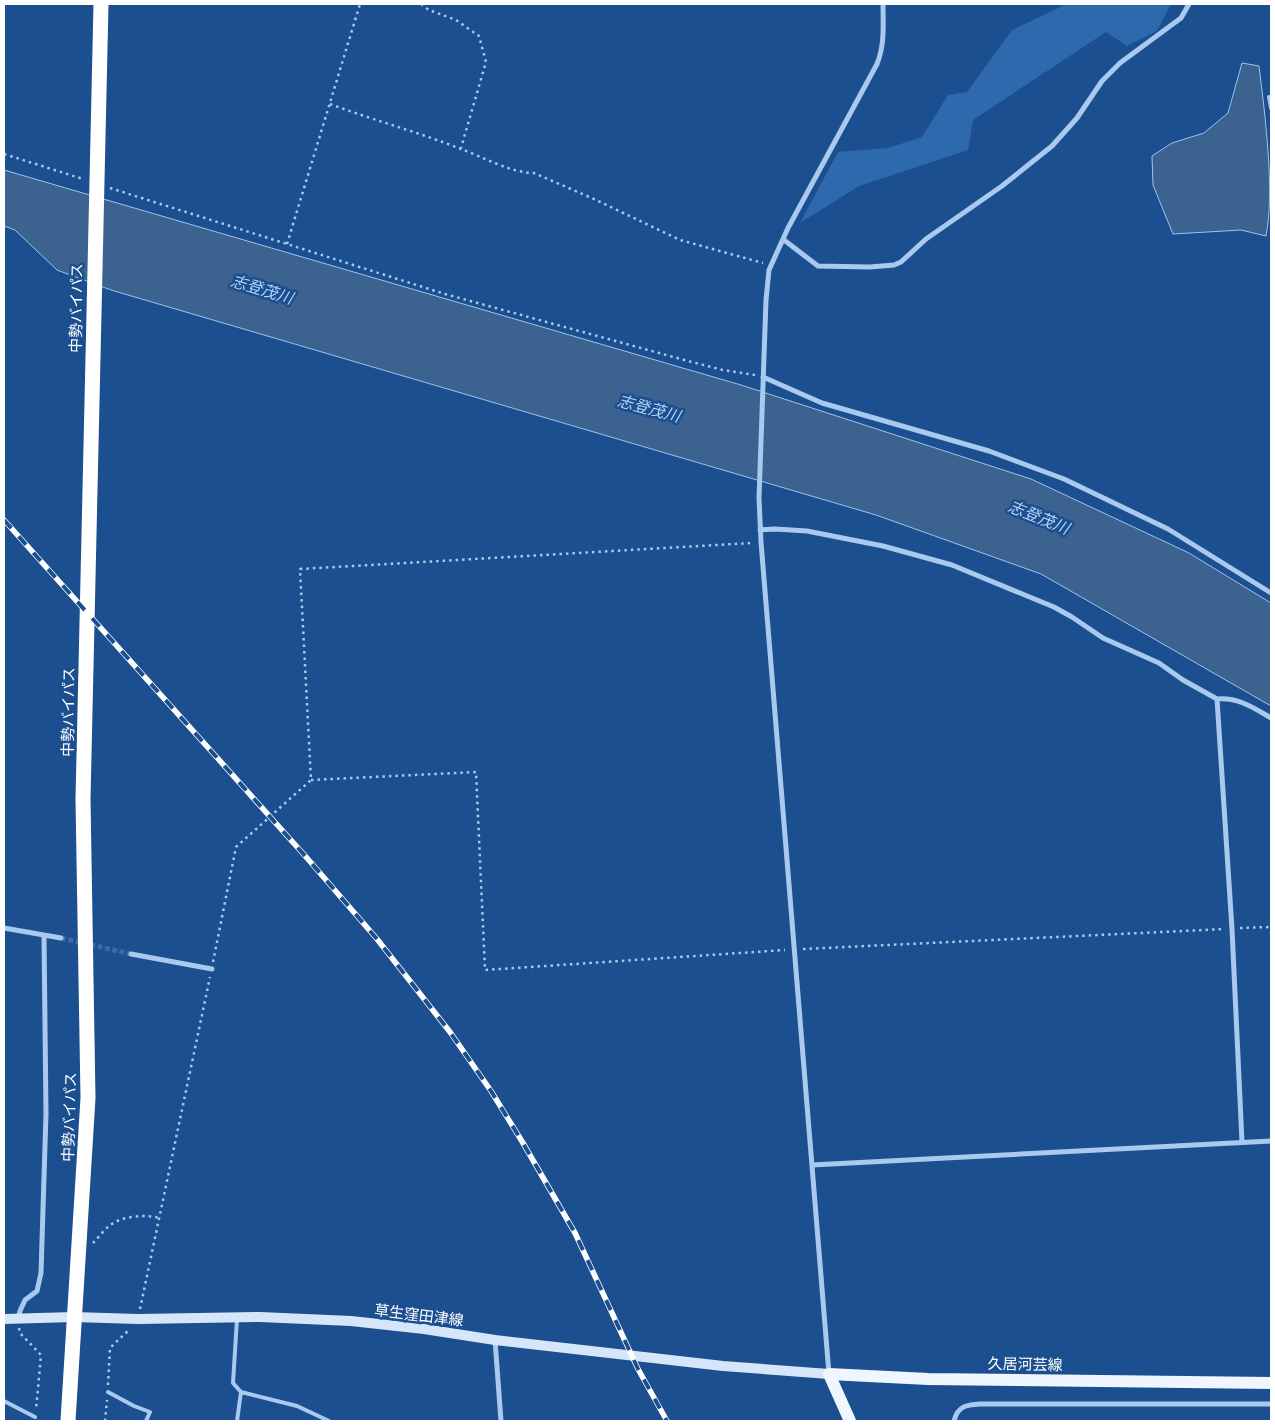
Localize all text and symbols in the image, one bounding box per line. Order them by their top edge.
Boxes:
street label: 中勢バイパス [66,263,86,353]
water label: 志登茂川 [228,270,297,309]
water label: 志登茂川 [615,390,684,426]
water label: 志登茂川 [1006,496,1074,539]
street label: 中勢バイパス [58,667,78,757]
street label: 中勢バイパス [58,1072,80,1162]
street label: 草生窪田津線 [373,1300,465,1330]
street label: 久居河芸線 [987,1354,1063,1374]

